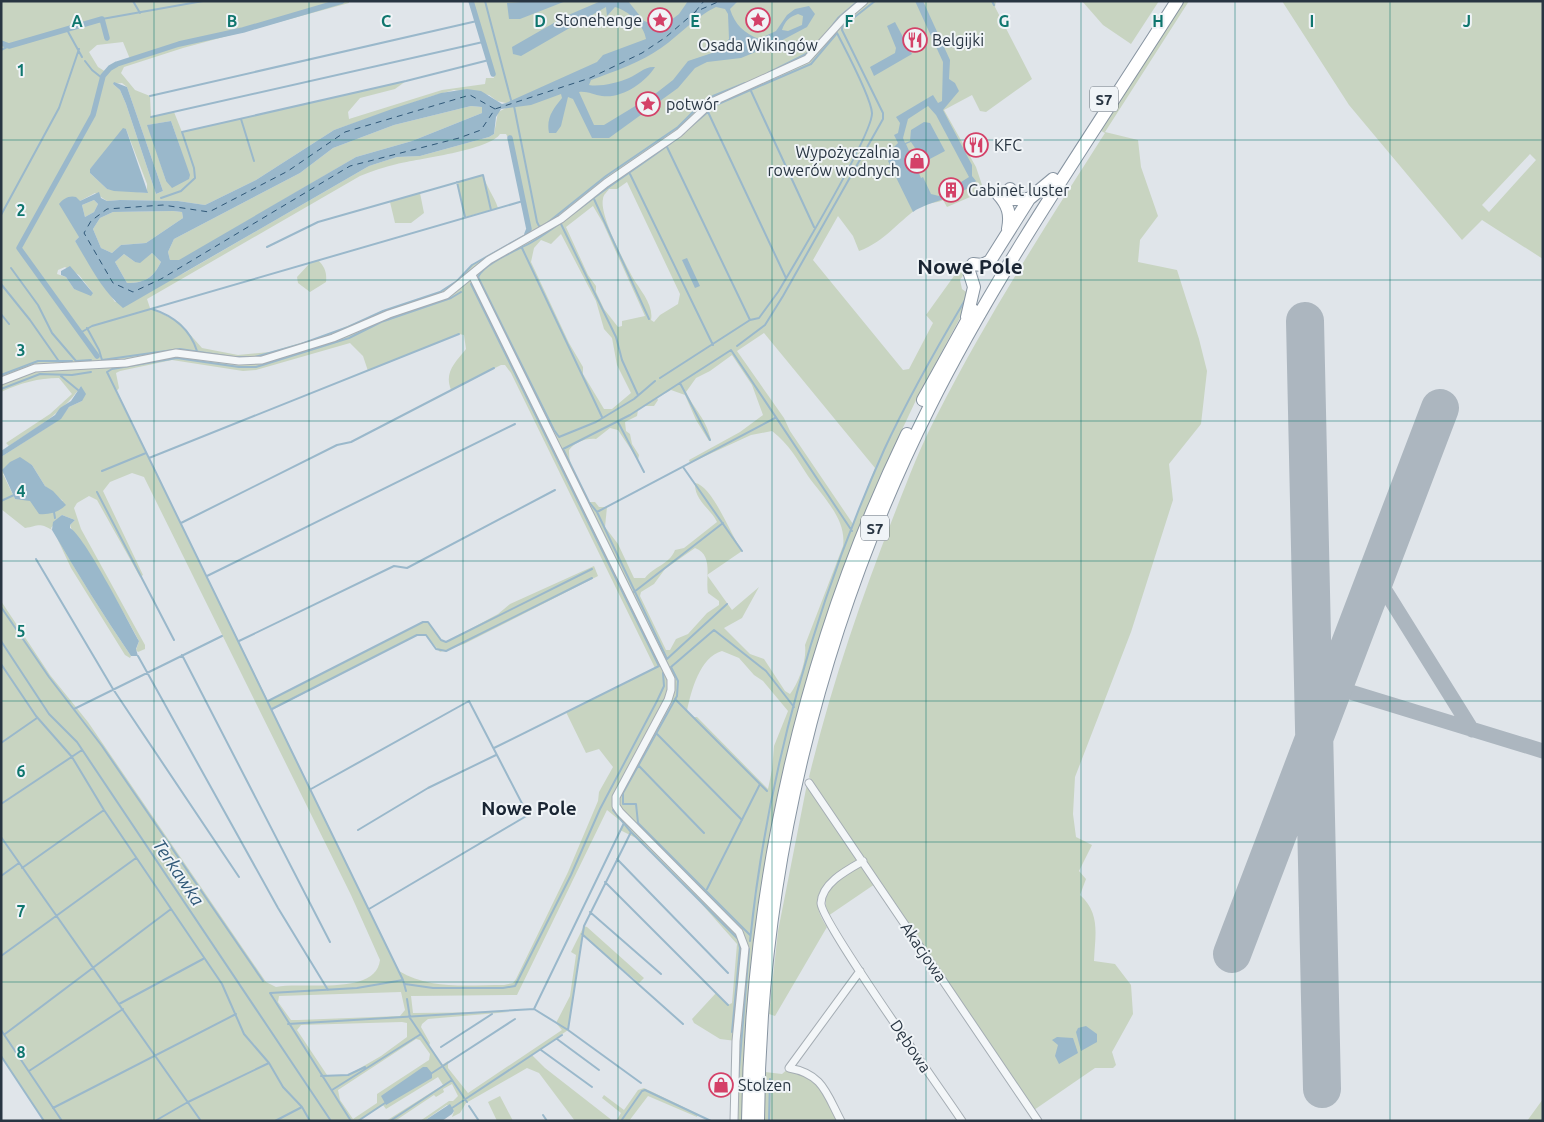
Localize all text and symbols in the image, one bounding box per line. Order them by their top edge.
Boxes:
place icon: Stonehenge [647,7,673,33]
place icon: Osada Wikingów [745,7,771,33]
place label: Stonehenge [555,11,642,29]
text: A [71,12,83,30]
text: B [227,12,237,30]
text: C [381,12,391,30]
text: D [534,12,546,30]
text: E [690,12,700,30]
text: F [845,12,854,30]
text: G [998,12,1010,30]
text: H [1152,12,1164,30]
text: I [1310,12,1314,30]
text: J [1463,12,1471,30]
restaurant icon: Belgijki [902,27,928,53]
place label: Belgijki [932,31,984,49]
place label: Osada Wikingów [698,36,819,54]
text: 1 [16,61,26,79]
road number: S7 [1090,86,1118,112]
place icon: potwór [635,91,661,117]
place label: potwór [666,95,719,113]
restaurant icon: KFC [963,132,989,158]
place label: KFC [994,136,1022,154]
place label: Wypożyczalnia rowerów wodnych [768,143,900,179]
shop icon: Wypożyczalnia rowerów wodnych [904,148,930,174]
building icon: Gabinet luster [938,177,964,203]
place label: Gabinet luster [968,181,1069,199]
text: 2 [16,201,26,219]
district label: Nowe Pole [917,254,1023,278]
text: 3 [16,341,26,359]
text: 4 [16,482,26,500]
road number: S7 [861,516,889,540]
text: 5 [16,622,26,640]
text: 6 [16,762,26,780]
district label: Nowe Pole [481,797,577,819]
water label: Terkawka [150,835,209,909]
text: 7 [16,902,26,920]
street label: Akacjowa [898,919,950,985]
street label: Dębowa [887,1016,935,1076]
text: 8 [16,1043,26,1061]
shop icon: Stolzen [708,1072,734,1098]
place label: Stolzen [738,1076,791,1094]

